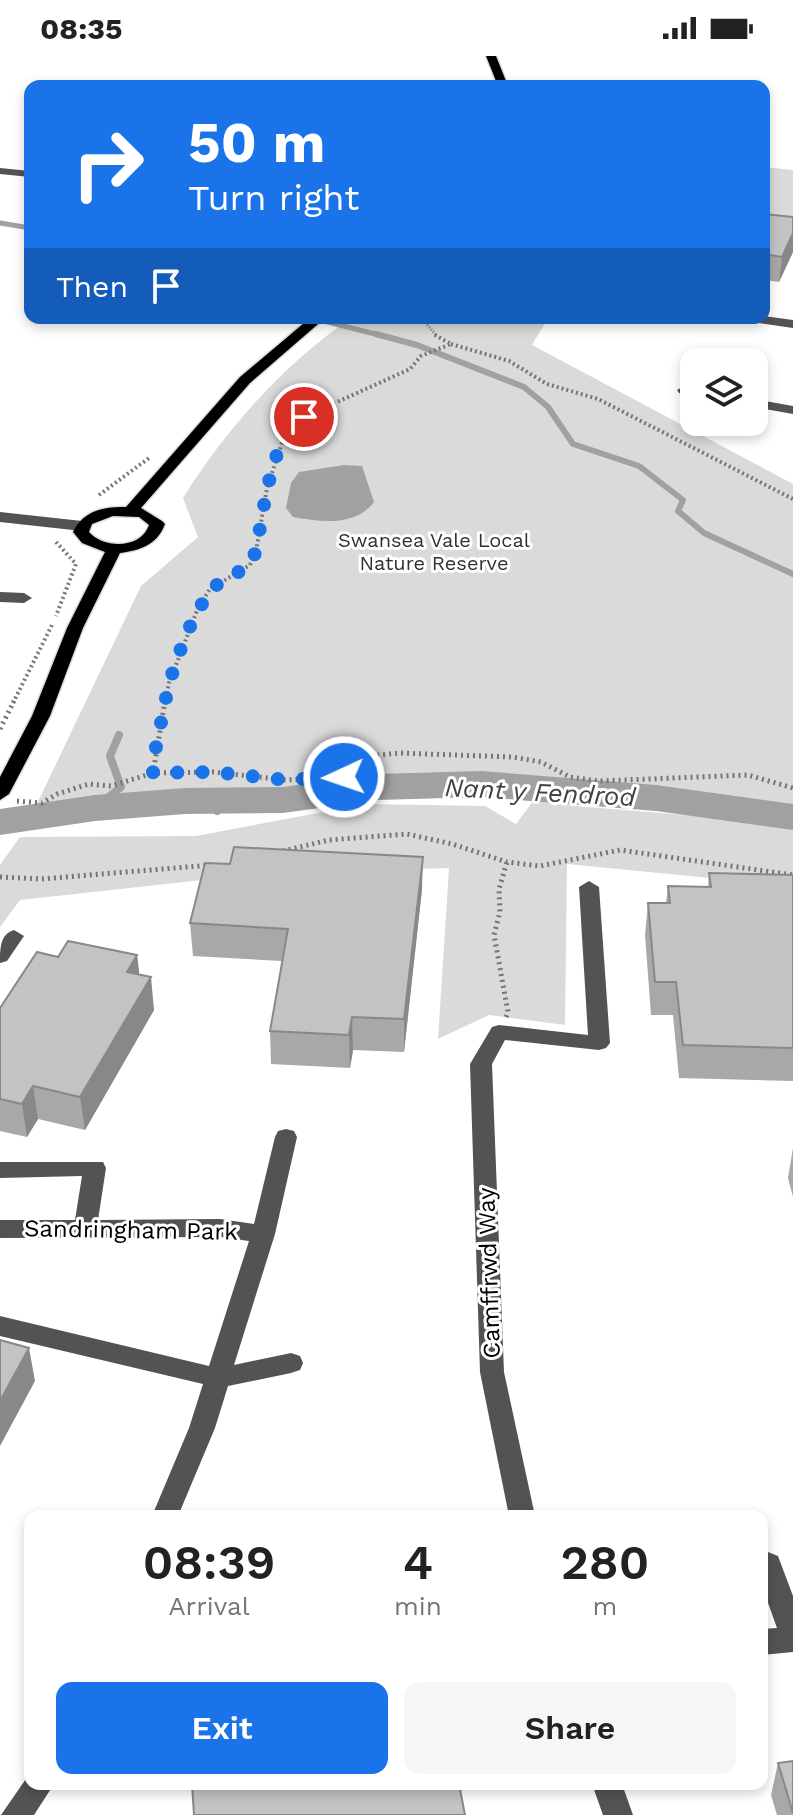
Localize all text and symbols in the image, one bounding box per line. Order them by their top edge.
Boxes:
text: 08:35 [40,11,122,46]
text: 50 m [188,110,325,176]
icon: right [56,112,160,216]
text: Turn right [188,177,359,219]
icon: arrive [144,264,188,308]
text: Then [56,269,128,304]
map controls [680,348,768,436]
button: layers [680,348,768,436]
pin [270,383,338,451]
icon: arrive [282,395,326,439]
park label: Swansea Vale Local Nature Reserve [338,528,530,575]
position arrow [302,735,386,819]
water label: Nant y Fendrod [444,772,637,812]
street label: Camffrwd Way [472,1186,506,1359]
street label: Sandringham Park [24,1214,238,1246]
text: 08:39 [143,1534,275,1591]
text: 4 [403,1534,433,1591]
text: 280 [561,1534,649,1591]
text: Arrival [168,1591,250,1621]
text: min [394,1591,442,1621]
text: m [593,1591,617,1621]
button: Exit [56,1682,388,1774]
button: Share [404,1682,736,1774]

